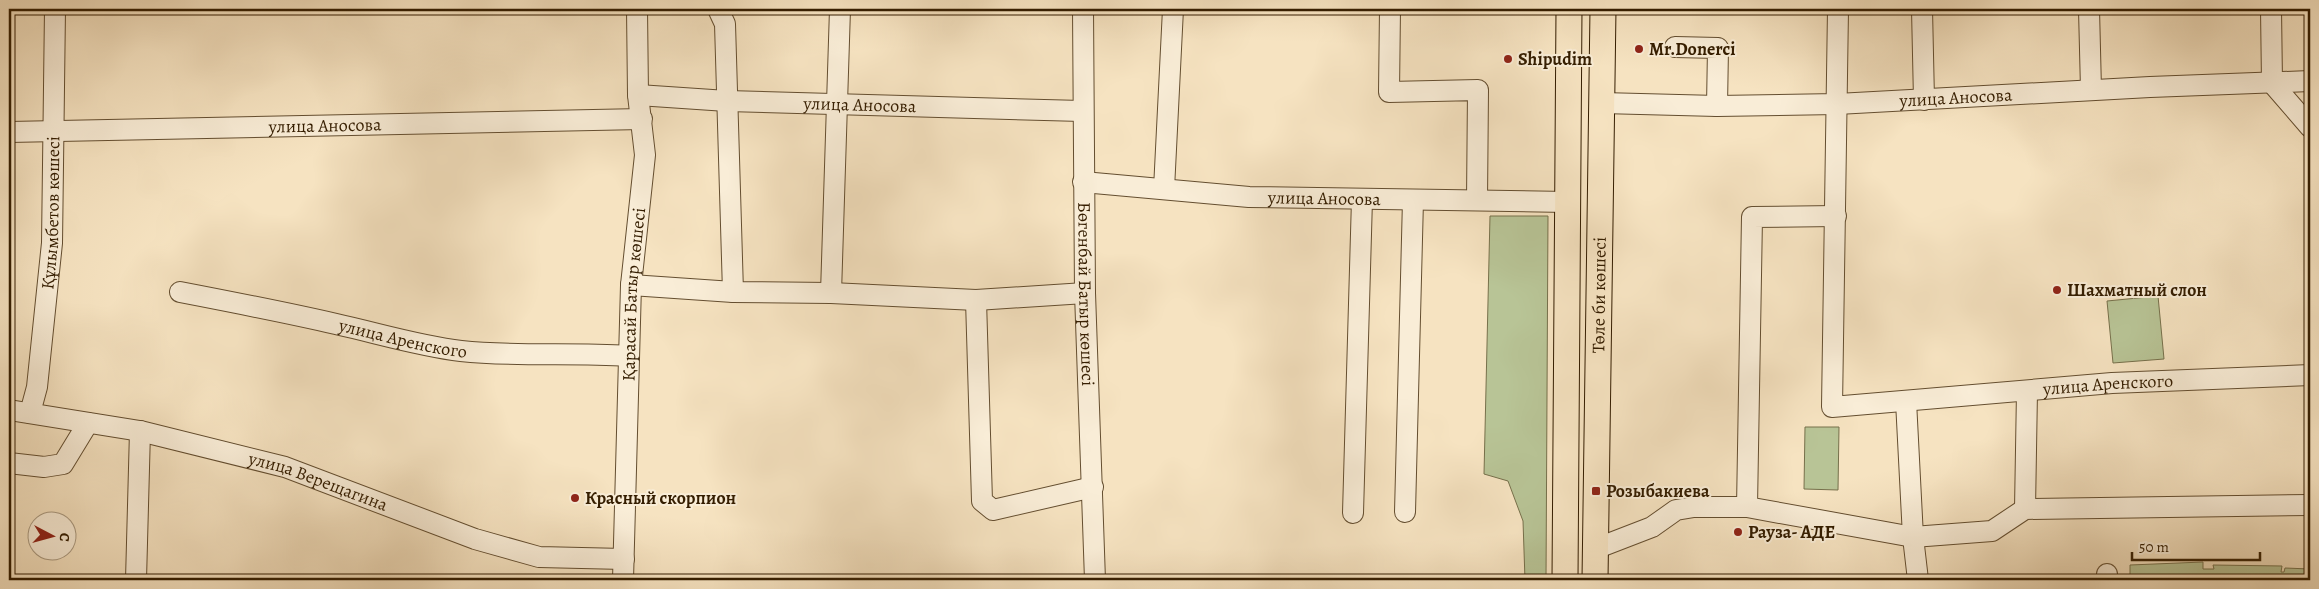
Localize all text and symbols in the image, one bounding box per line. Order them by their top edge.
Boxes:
place label: Mr.Donerci [1649,37,1736,61]
marker: Mr.Donerci [1633,43,1645,55]
place label: Shipudim [1518,47,1592,71]
marker: Shipudim [1502,53,1514,65]
street label: улица Аносова [1898,82,2013,113]
street label: улица Аносова [802,91,917,118]
street label: улица Аносова [267,112,382,139]
street label: Құлымбетов көшесі [35,136,65,290]
street label: улица Аносова [1267,185,1382,211]
street label: Бөгенбай Батыр көшесі [1072,202,1100,386]
street label: Қарасай Батыр көшесі [616,206,651,381]
street label: Төле би көшесі [1586,237,1612,353]
place label: Шахматный слон [2067,278,2207,302]
marker: Шахматный слон [2051,284,2063,296]
street label: улица Аренского [336,313,468,364]
street label: улица Аренского [2041,369,2174,401]
street label: улица Верещагина [245,446,392,517]
place label: Розыбакиева [1606,479,1710,503]
marker: Розыбакиева [1590,485,1602,497]
place label: Красный скорпион [585,486,736,510]
marker: Красный скорпион [569,492,581,504]
north arrow [28,512,78,562]
place label: Рауза- АДЕ [1748,520,1835,544]
marker: Рауза- АДЕ [1732,526,1744,538]
scale bar [2132,529,2259,561]
text: С [54,532,74,543]
text: 50 m [2139,537,2169,557]

